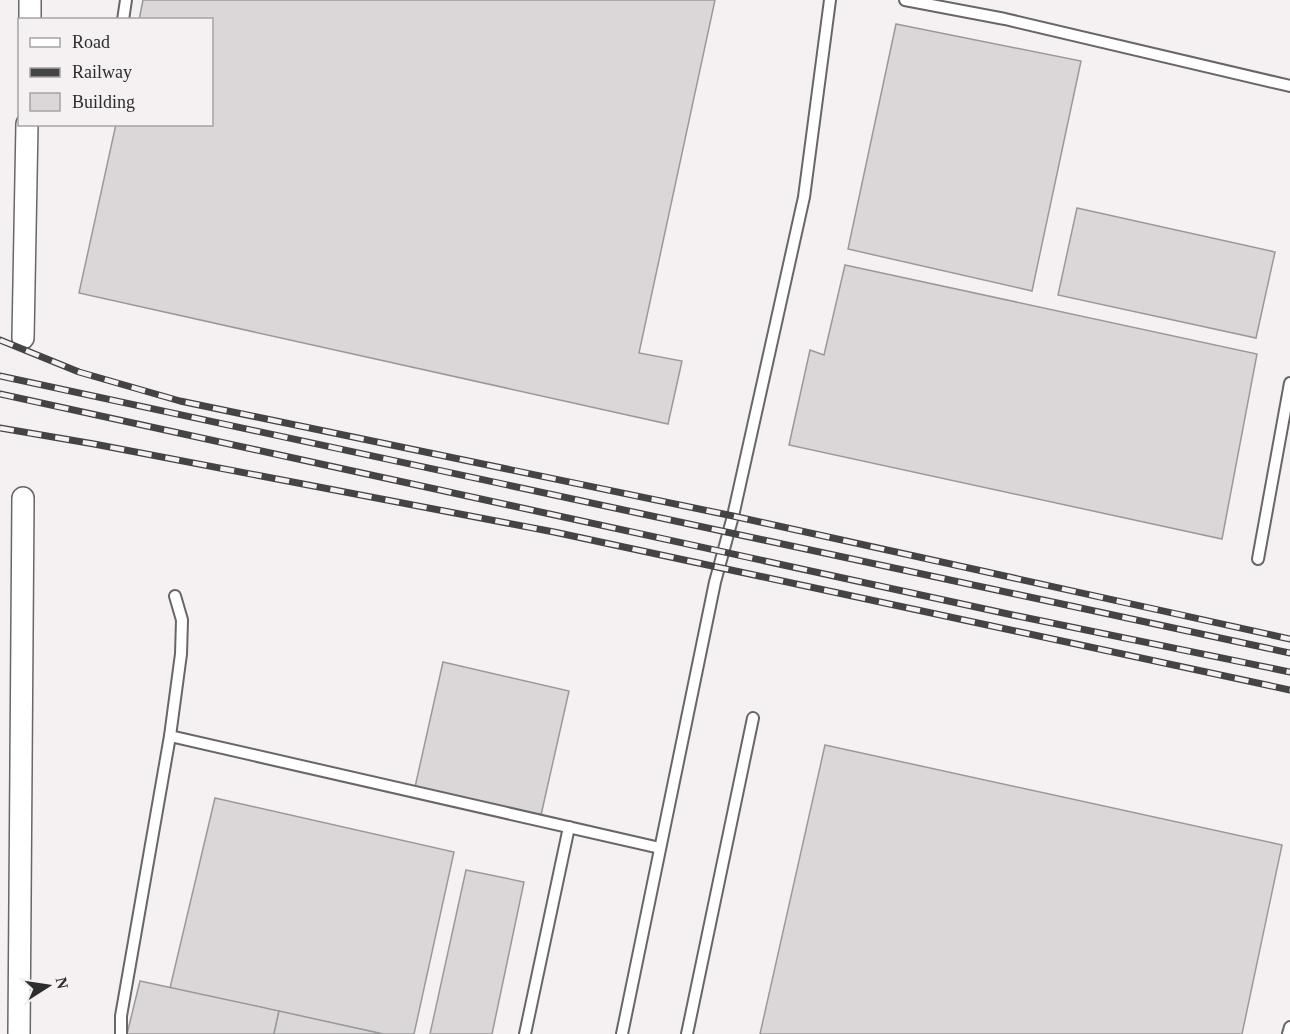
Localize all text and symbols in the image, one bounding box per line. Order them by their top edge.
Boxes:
legend [18,18,213,126]
text: Road [72,32,110,52]
text: Railway [72,62,132,82]
text: Building [72,92,135,112]
north arrow [18,956,78,1016]
text: N [53,976,72,991]

